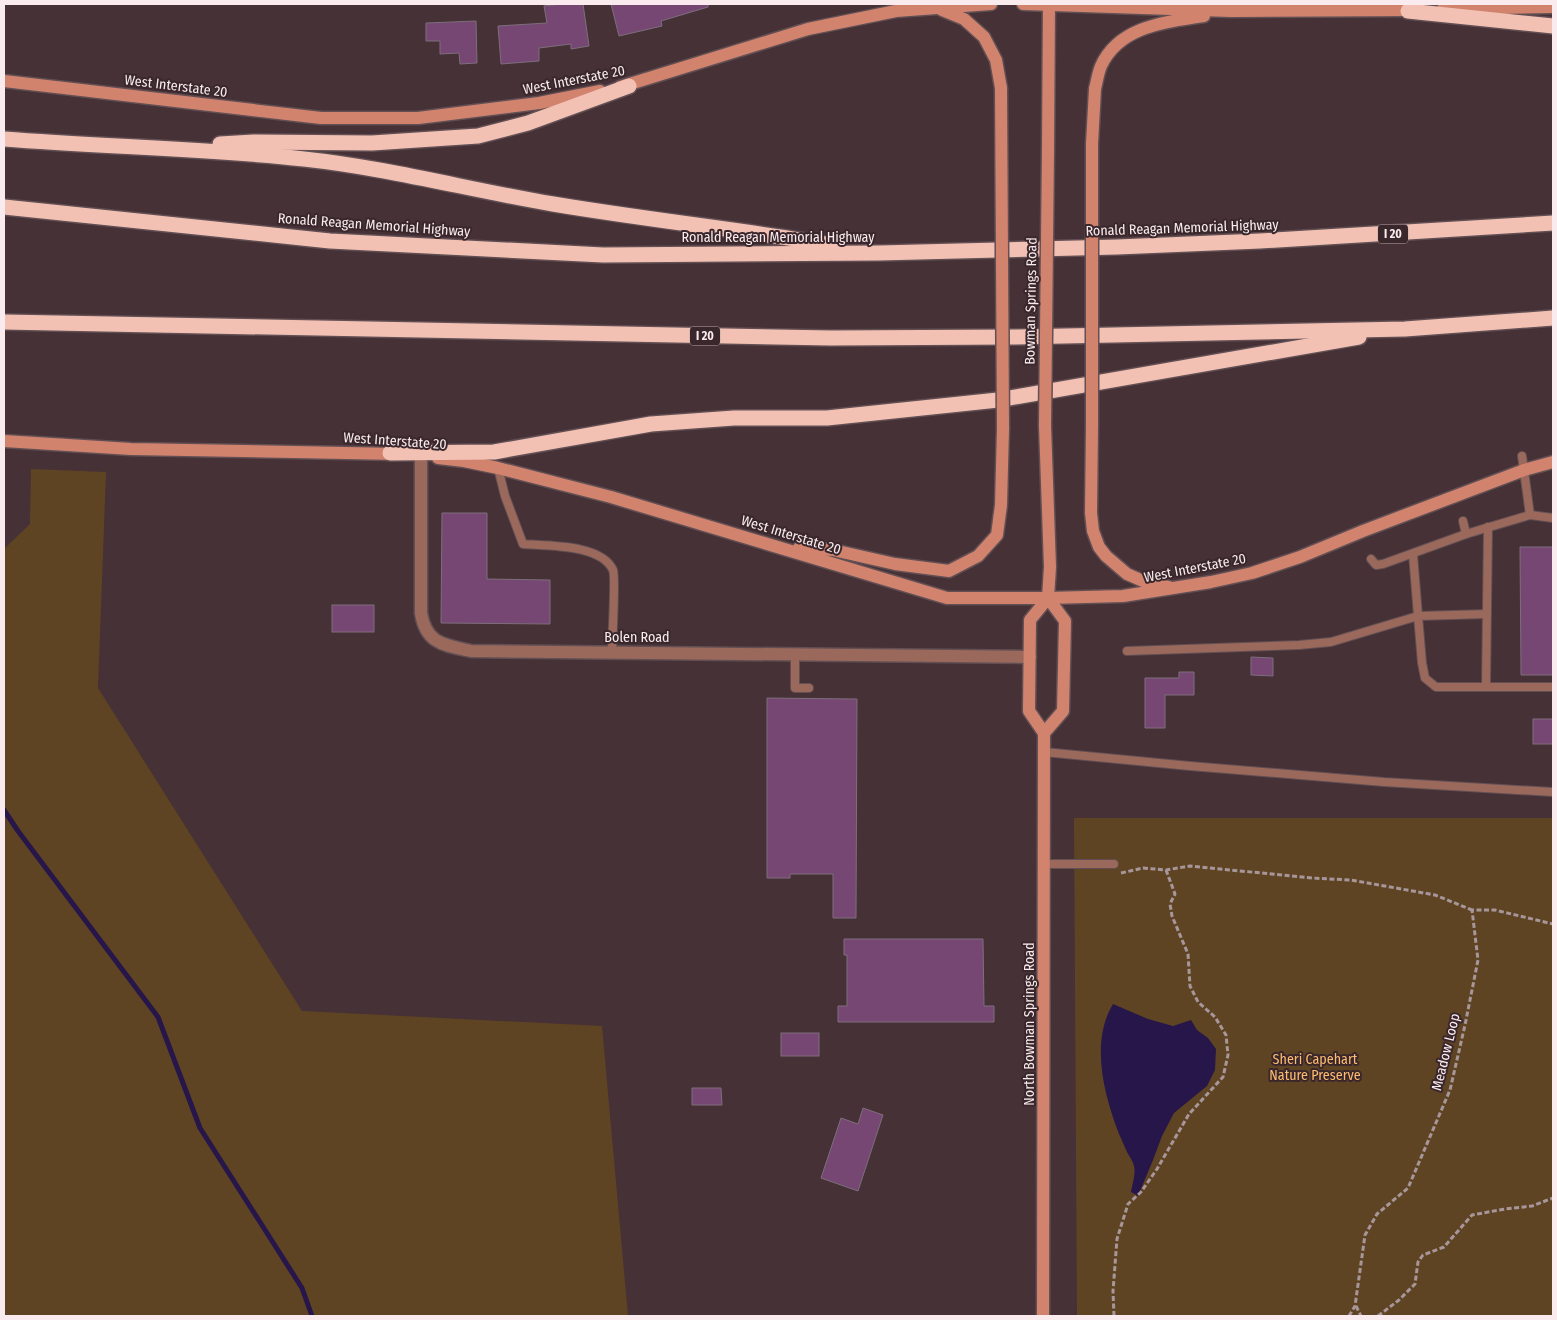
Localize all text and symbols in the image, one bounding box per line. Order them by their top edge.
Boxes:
street label: West Interstate 20 [522,62,626,98]
street label: West Interstate 20 [124,71,228,101]
street label: Ronald Reagan Memorial Highway [277,210,472,240]
street label: Ronald Reagan Memorial Highway [1085,216,1280,240]
road number: I 20 [1378,224,1408,243]
street label: Ronald Reagan Memorial Highway [681,229,875,246]
street label: Bowman Springs Road [1021,237,1041,365]
road number: I 20 [690,326,720,346]
street label: West Interstate 20 [343,429,447,453]
street label: West Interstate 20 [739,512,843,558]
street label: West Interstate 20 [1143,550,1247,586]
street label: Bolen Road [604,629,670,646]
street label: North Bowman Springs Road [1021,942,1038,1106]
street label: Meadow Loop [1428,1012,1464,1092]
park label: Sheri Capehart Nature Preserve [1269,1051,1361,1084]

